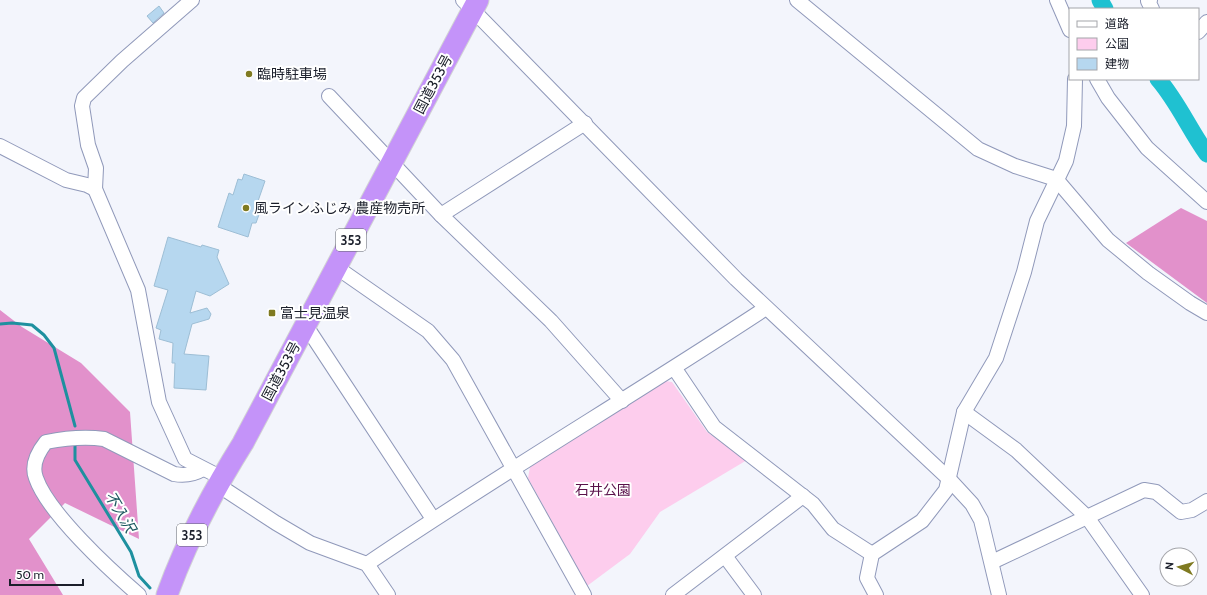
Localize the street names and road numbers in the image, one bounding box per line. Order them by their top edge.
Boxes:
street label: 国道353号 [410,51,456,117]
road number: 353 [336,229,366,251]
street label: 国道353号 [258,338,304,404]
road number: 353 [177,524,207,546]

